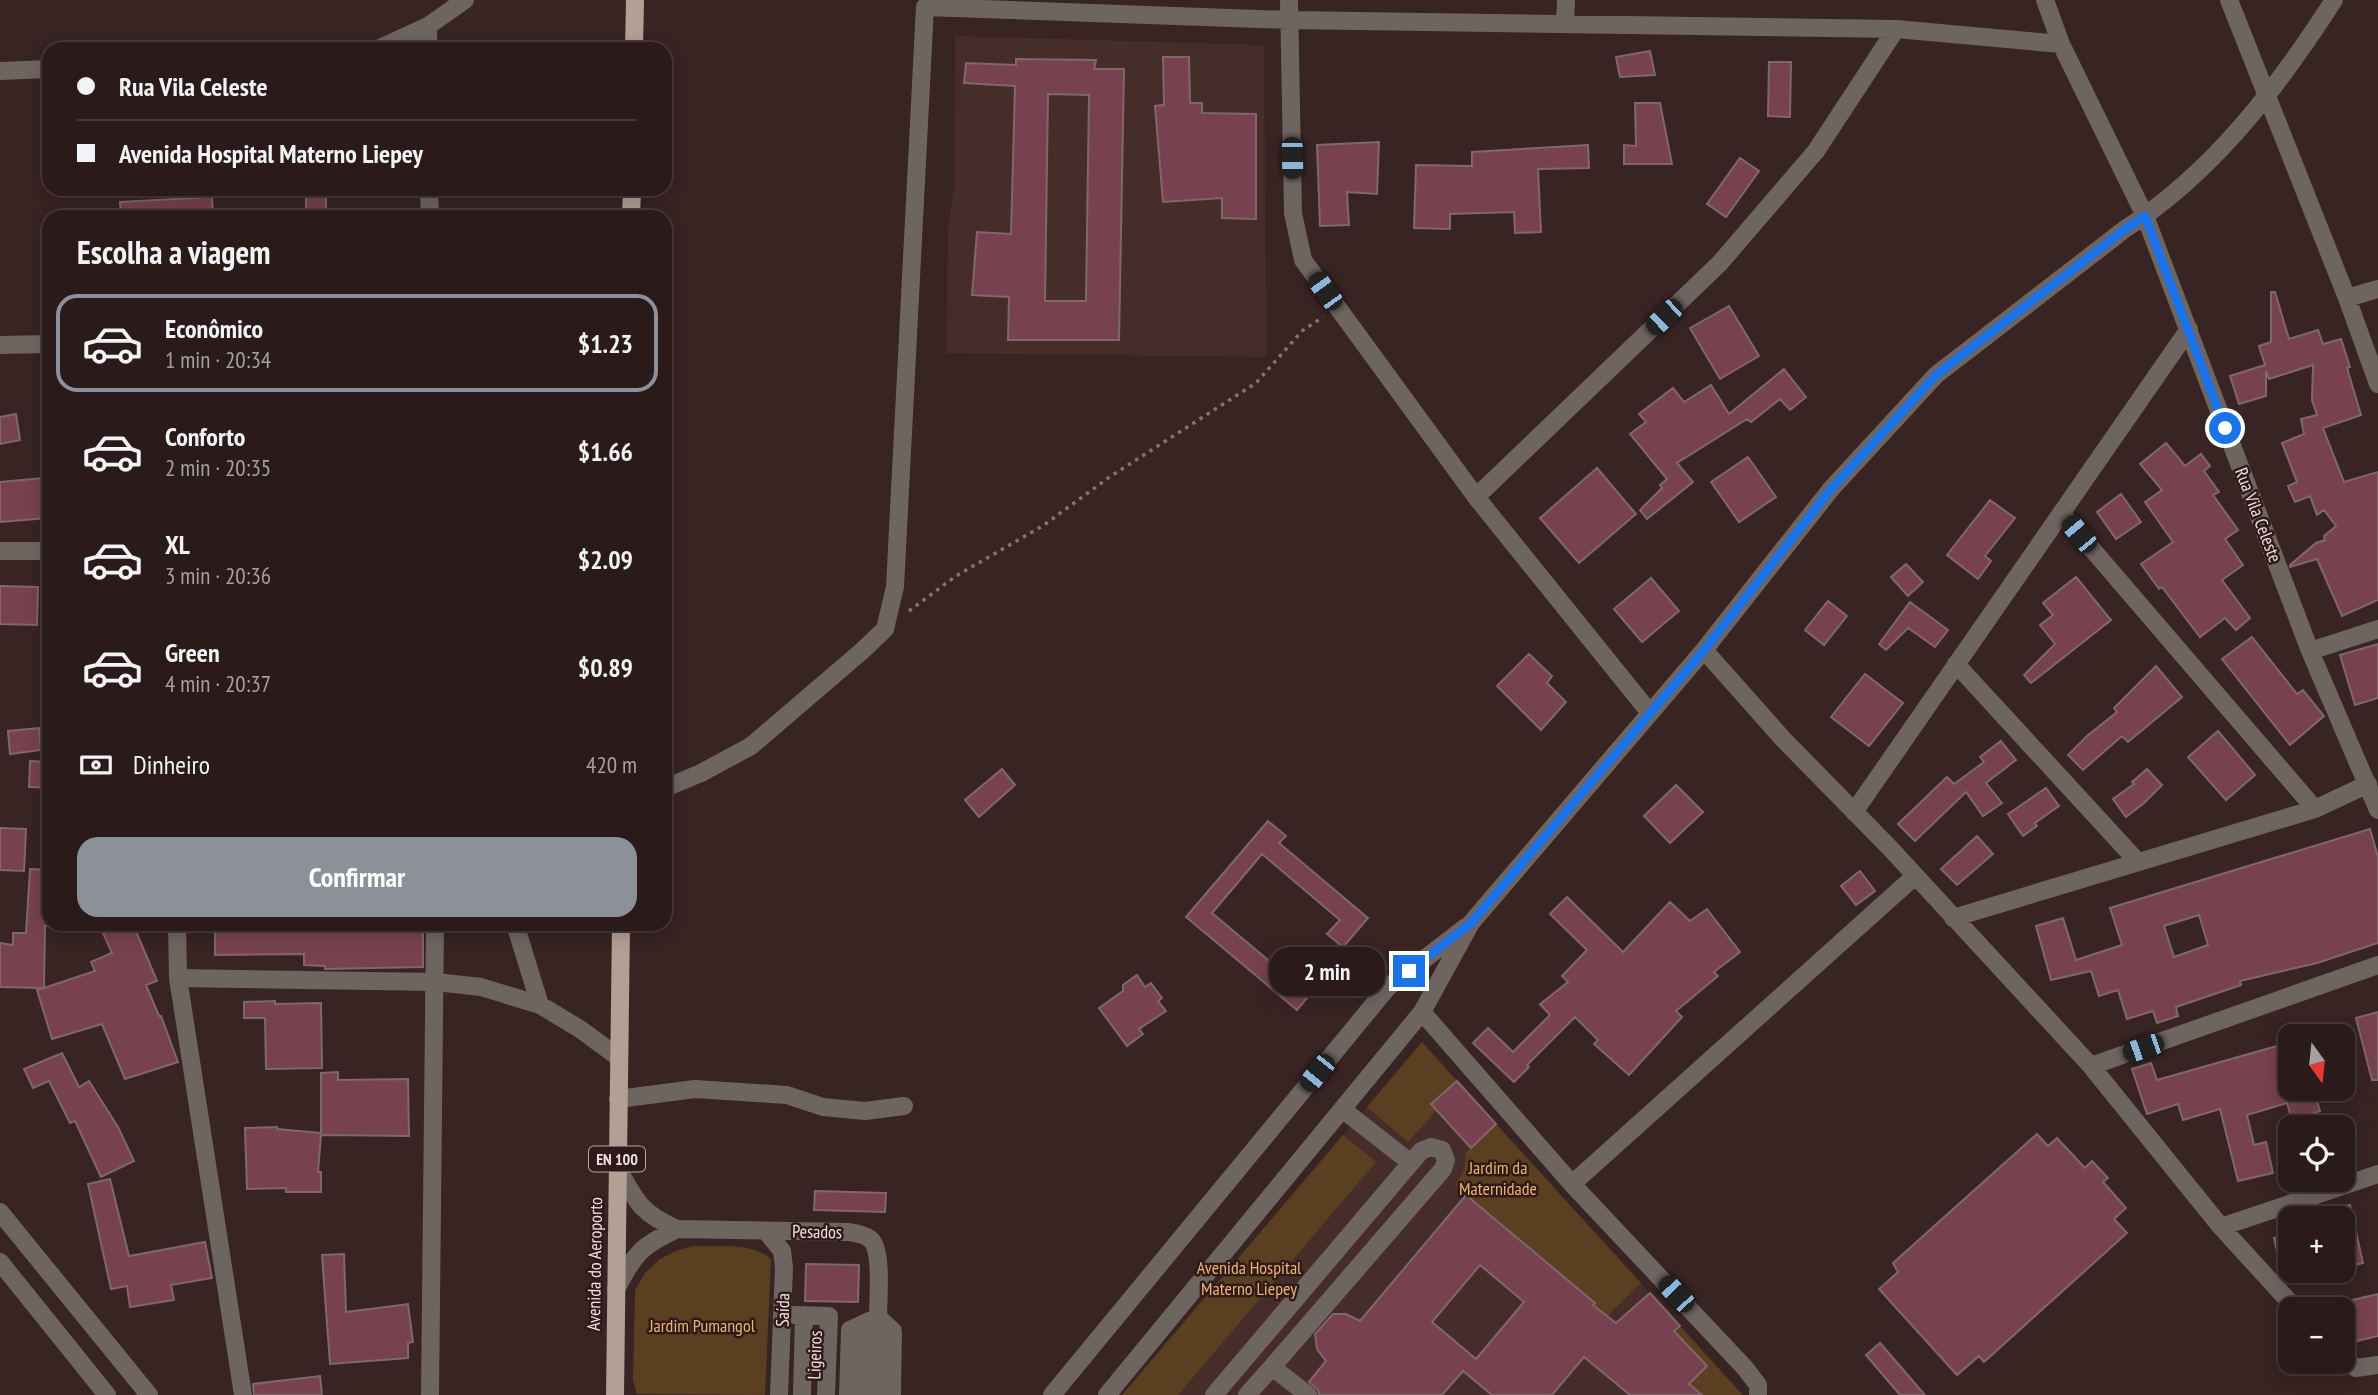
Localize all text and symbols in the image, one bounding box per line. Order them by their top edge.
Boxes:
text: Rua Vila Celeste [119,70,268,103]
text: Avenida Hospital Materno Liepey [119,137,423,170]
car [1282,137,1303,179]
text: Escolha a viagem [77,231,270,273]
car [1305,268,1346,314]
car [1642,295,1687,339]
icon: car [81,312,144,375]
text: Econômico [165,312,263,345]
text: $1.23 [578,327,633,360]
text: 1 min · 20:34 [165,345,271,374]
route start [2209,412,2241,444]
icon: car [81,420,144,483]
text: Conforto [165,420,245,453]
text: $1.66 [578,435,633,468]
text: 2 min · 20:35 [165,453,271,482]
street label: Rua Vila Celeste [2230,464,2287,565]
car [2058,511,2101,557]
icon: car [81,528,144,591]
text: XL [165,528,190,561]
text: $2.09 [578,543,633,576]
text: 3 min · 20:36 [165,561,271,590]
icon: car [81,636,144,699]
text: Green [165,636,220,669]
text: $0.89 [578,651,633,684]
text: 4 min · 20:37 [165,669,271,698]
icon: cash [77,746,115,784]
text: Dinheiro [133,748,210,781]
text: 420 m [586,750,637,779]
button: Confirmar [77,837,637,917]
callout: 2 min [1269,946,1384,996]
route end [1393,955,1425,987]
text: 2 min [1304,957,1350,986]
north arrow [2278,1024,2356,1101]
map controls [2278,1024,2355,1374]
car [2120,1031,2167,1065]
car [1296,1050,1339,1096]
button: locate [2278,1115,2355,1192]
road number: EN 100 [589,1147,645,1172]
park label: Jardim da Maternidade [1459,1156,1537,1200]
street label: Avenida do Aeroporto [582,1197,607,1331]
button: + [2278,1206,2355,1283]
street label: Pesados [792,1220,842,1243]
park label: Avenida Hospital Materno Liepey [1197,1256,1302,1300]
car [1654,1271,1699,1317]
street label: Saída [770,1293,795,1327]
button: − [2278,1297,2355,1374]
park label: Jardim Pumangol [648,1314,756,1337]
street label: Ligeiros [802,1330,827,1380]

